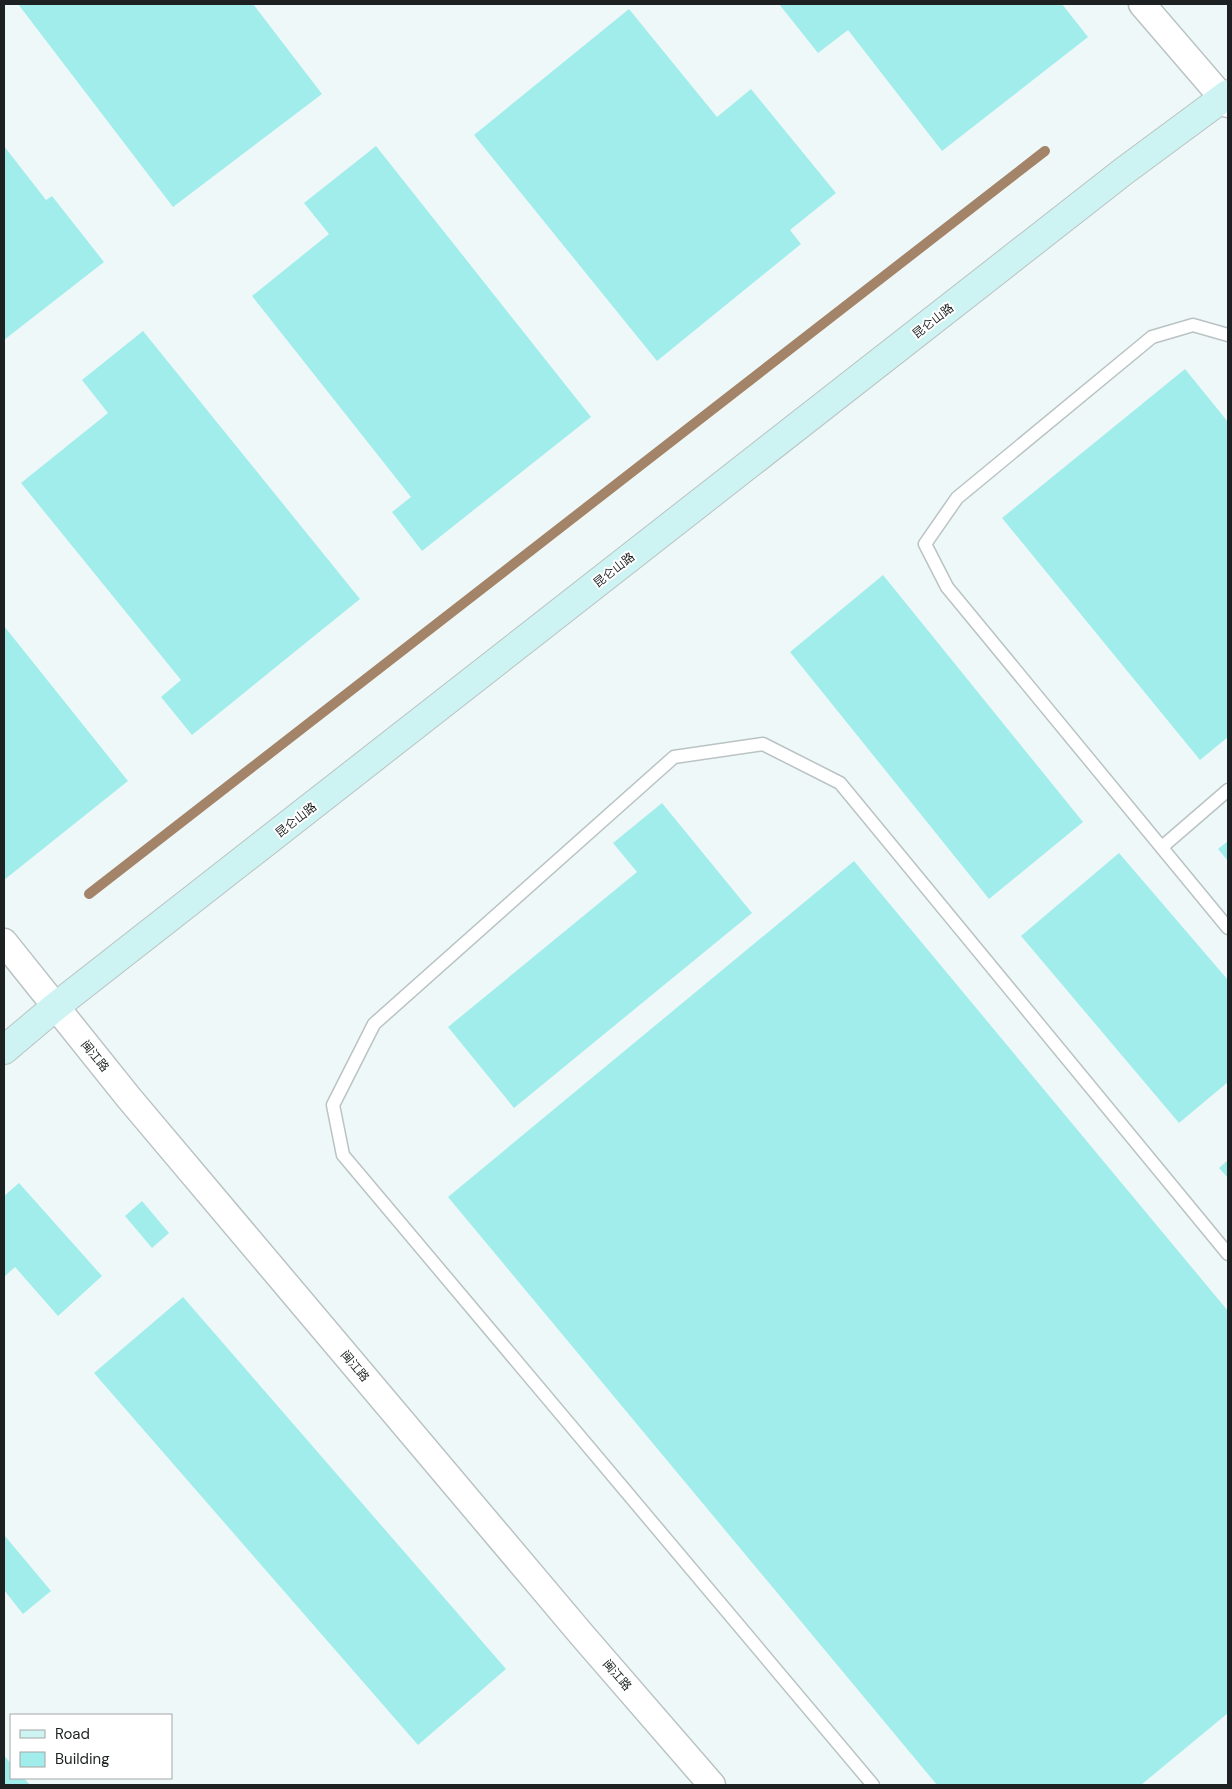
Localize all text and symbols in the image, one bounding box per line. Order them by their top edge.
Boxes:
street label: 昆仑山路 [909,300,957,342]
street label: 昆仑山路 [590,549,638,591]
street label: 昆仑山路 [272,799,320,841]
street label: 闽江路 [77,1037,113,1075]
street label: 闽江路 [337,1347,373,1385]
street label: 闽江路 [599,1656,635,1694]
legend [10,1714,172,1779]
text: Road [55,1724,90,1744]
text: Building [55,1749,110,1769]

